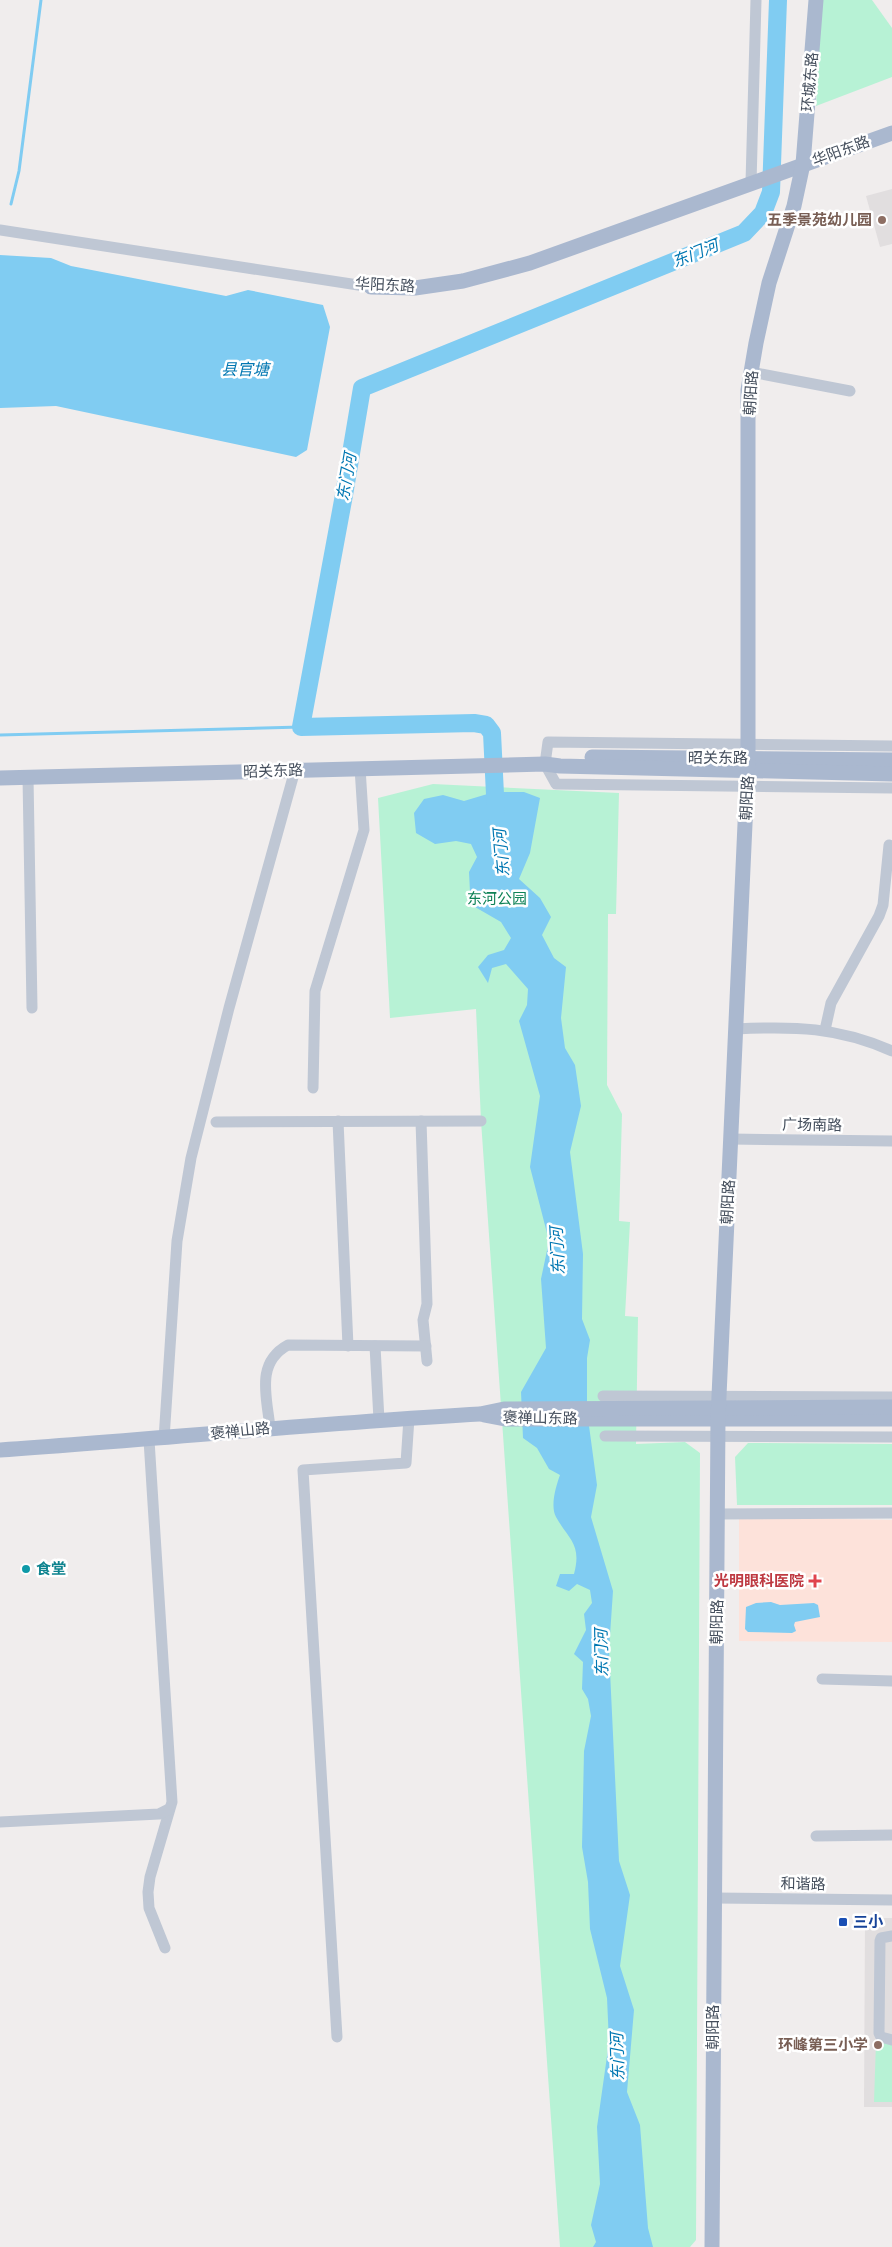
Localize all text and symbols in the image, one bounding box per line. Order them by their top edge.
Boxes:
street label: 环城东路 [798,51,822,113]
street label: 华阳东路 [810,132,872,170]
place label: 五季景苑幼儿园 [767,211,872,229]
marker: 五季景苑幼儿园 [876,214,888,226]
water label: 东门河 [669,235,724,271]
street label: 华阳东路 [355,274,415,296]
water label: 县官塘 [221,360,272,379]
street label: 朝阳路 [740,370,762,416]
water label: 东门河 [333,449,361,502]
street label: 昭关东路 [688,749,748,767]
street label: 昭关东路 [243,761,303,781]
street label: 朝阳路 [737,775,757,821]
water label: 东门河 [490,825,513,878]
park label: 东河公园 [467,890,527,908]
street label: 广场南路 [782,1115,842,1135]
street label: 朝阳路 [718,1179,738,1225]
water label: 东门河 [547,1224,568,1275]
street label: 褒禅山东路 [502,1408,578,1428]
street label: 褒禅山路 [209,1419,271,1443]
place label: 食堂 [36,1560,66,1578]
marker: 食堂 [20,1563,32,1575]
place label: 光明眼科医院 [714,1572,804,1590]
marker: 光明眼科医院 [808,1574,822,1588]
street label: 朝阳路 [708,1599,726,1645]
water label: 东门河 [592,1626,611,1677]
street label: 和谐路 [780,1875,826,1893]
place label: 三小 [853,1913,884,1931]
marker: 三小 [837,1916,849,1928]
street label: 朝阳路 [704,2004,722,2050]
water label: 东门河 [607,2030,628,2081]
place label: 环峰第三小学 [778,2036,868,2054]
marker: 环峰第三小学 [872,2039,884,2051]

